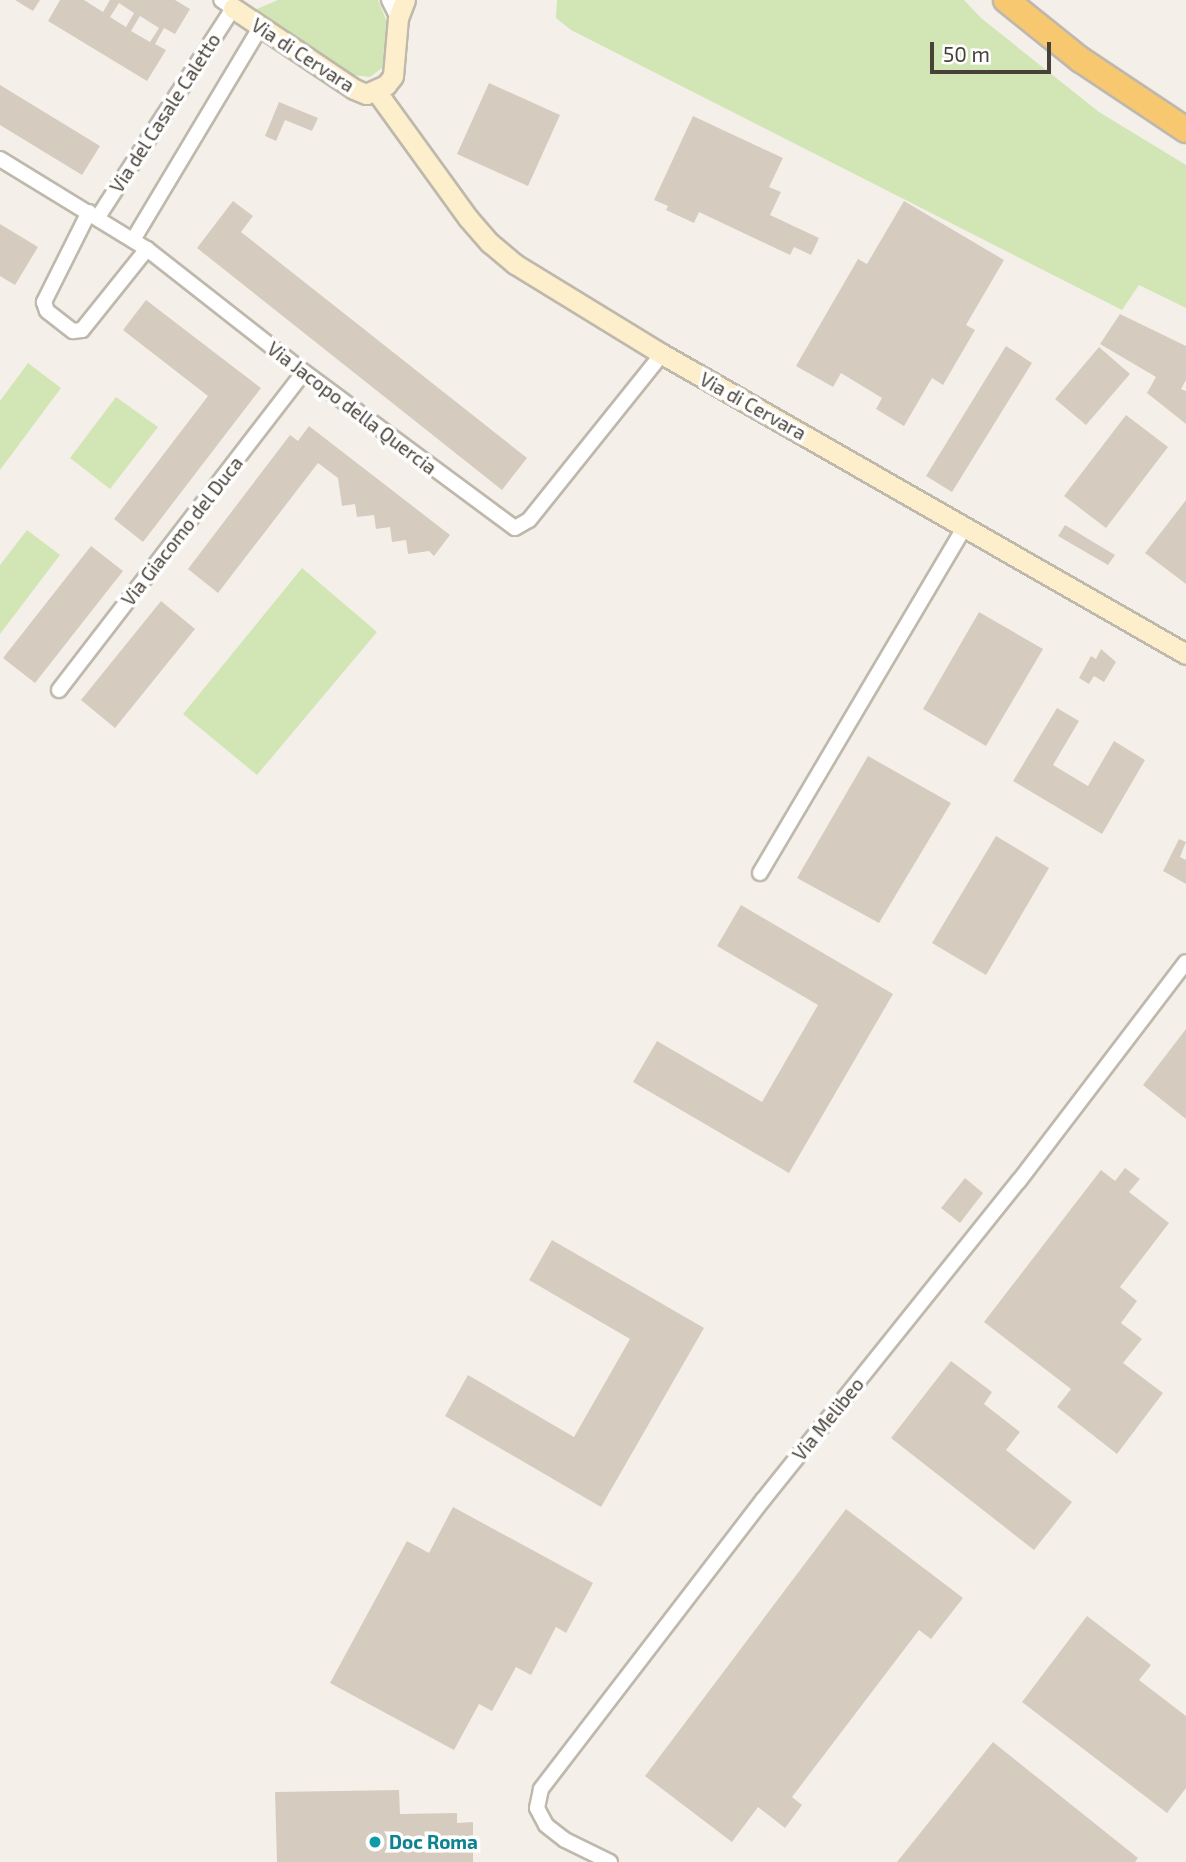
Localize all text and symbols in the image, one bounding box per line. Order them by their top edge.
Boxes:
street label: Via di Cervara [247,13,359,97]
scale bar [934,28,1055,72]
street label: Via del Casale Caletto [105,29,225,197]
text: 50 m [943,41,990,66]
street label: Via Jacopo della Quercia [263,337,441,479]
street label: Via di Cervara [696,367,810,445]
street label: Via Giacomo del Duca [116,452,248,610]
street label: Via Melibeo [788,1373,868,1465]
place label: Doc Roma [389,1831,478,1853]
marker: Doc Roma [367,1834,383,1850]

